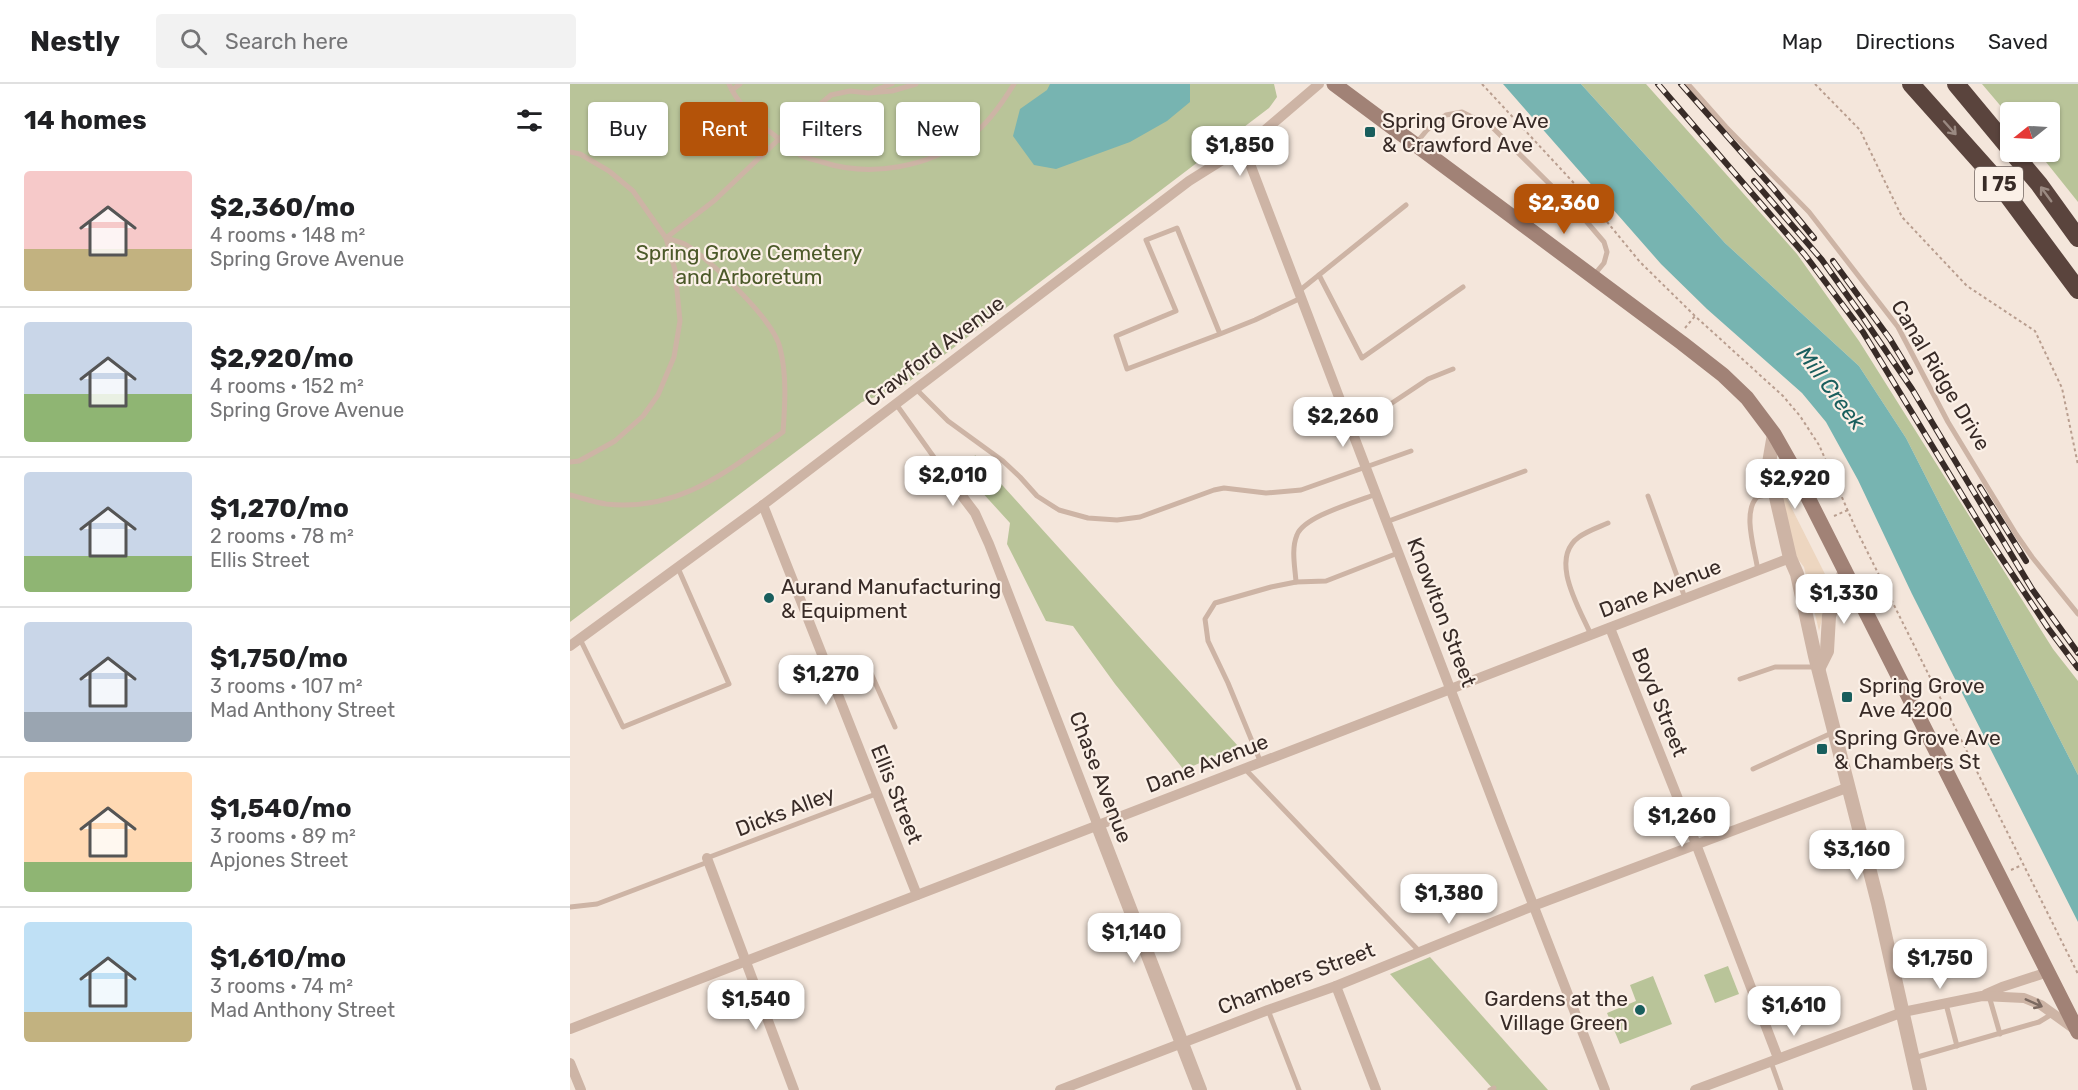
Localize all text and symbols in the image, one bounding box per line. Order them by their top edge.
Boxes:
search box [156,14,576,68]
text: Nestly [30,25,120,58]
icon: search [177,25,210,58]
text: Search here [225,28,348,55]
text: Map [1782,29,1823,54]
text: Directions [1856,29,1955,54]
text: Saved [1988,29,2048,54]
chip: Buy [588,102,668,156]
chip: Rent [680,102,768,156]
chip: Filters [780,102,884,156]
chip: New [896,102,980,156]
north arrow [2000,102,2060,162]
map controls [2000,102,2060,162]
icon: filters [513,104,546,137]
text: 14 homes [24,105,147,136]
place label: Spring Grove Ave & Crawford Ave [1382,108,1549,157]
one-way arrow [1943,120,1957,135]
marker: Spring Grove Ave & Crawford Ave [1363,125,1377,139]
pin: $1,850 [1191,126,1289,177]
text: $1,850 [1206,133,1274,157]
road number: I 75 [1975,167,2023,201]
pin: $2,360 [1515,184,1613,235]
one-way arrow [2040,186,2052,202]
text: $2,360 [1528,191,1600,215]
text: $2,360/mo [210,192,355,223]
icon: home [72,195,144,267]
text: 4 rooms · 148 m² [210,223,365,247]
park label: Spring Grove Cemetery and Arboretum [636,240,863,289]
text: Spring Grove Avenue [210,247,404,271]
street label: Crawford Avenue [859,290,1009,412]
street label: Canal Ridge Drive [1886,295,1996,455]
water label: Mill Creek [1791,341,1872,436]
text: $2,920/mo [210,343,354,374]
icon: home [72,346,144,418]
text: 4 rooms · 152 m² [210,374,364,398]
pin: $2,260 [1294,397,1392,448]
text: Spring Grove Avenue [210,398,404,422]
text: $2,260 [1307,404,1379,428]
pin: $2,010 [904,456,1002,507]
pin: $2,920 [1746,459,1844,510]
text: $2,010 [919,463,987,487]
text: $2,920 [1760,466,1830,490]
text: $1,270/mo [210,493,349,524]
icon: home [72,496,144,568]
text: 2 rooms · 78 m² [210,524,354,548]
street label: Knowlton Street [1402,534,1482,690]
text: Ellis Street [210,548,310,572]
street label: Dane Avenue [1595,553,1725,623]
place label: Aurand Manufacturing & Equipment [781,574,1001,623]
pin: $1,330 [1795,574,1893,625]
text: $1,330 [1810,581,1878,605]
marker: Aurand Manufacturing & Equipment [762,591,776,605]
text: $1,750/mo [210,643,348,674]
street label: Boyd Street [1627,644,1693,760]
icon: home [72,646,144,718]
pin: $1,270 [777,655,875,706]
text: $1,270 [793,662,859,686]
place label: Spring Grove Ave 4200 [1859,673,1985,722]
text: 3 rooms · 107 m² [210,674,363,698]
marker: Spring Grove Ave 4200 [1840,690,1854,704]
text: Mad Anthony Street [210,698,395,722]
street label: Chase Avenue [1064,708,1138,846]
place label: Spring Grove Ave & Chambers St [1834,725,2001,774]
street label: Dane Avenue [1142,728,1272,798]
street label: Ellis Street [866,741,928,847]
marker: Spring Grove Ave & Chambers St [1815,742,1829,756]
street label: Dicks Alley [732,780,839,841]
text: $1,540/mo [210,793,352,824]
icon: home [72,796,144,868]
pin: $1,260 [1633,797,1731,848]
text: $1,260 [1648,804,1716,828]
text: 3 rooms · 89 m² [210,824,356,848]
pin: $3,160 [1808,830,1906,881]
text: $3,160 [1823,837,1891,861]
text: Apjones Street [210,848,348,872]
pin: $1,380 [1400,874,1498,925]
text: $1,380 [1414,881,1484,905]
pin: $1,140 [1085,913,1183,964]
text: $1,140 [1102,920,1166,944]
street label: Chambers Street [1214,937,1378,1019]
pin: $1,750 [1891,939,1989,990]
text: $1,610/mo [210,943,346,974]
icon: home [72,946,144,1018]
text: $1,750 [1907,946,1973,970]
text: 3 rooms · 74 m² [210,974,353,998]
pin: $1,540 [707,980,805,1031]
place label: Gardens at the Village Green [1484,986,1628,1035]
pin: $1,610 [1745,986,1843,1037]
text: $1,540 [721,987,791,1011]
text: $1,610 [1762,993,1826,1017]
text: Mad Anthony Street [210,998,395,1022]
one-way arrow [2024,998,2042,1009]
marker: Gardens at the Village Green [1633,1003,1647,1017]

